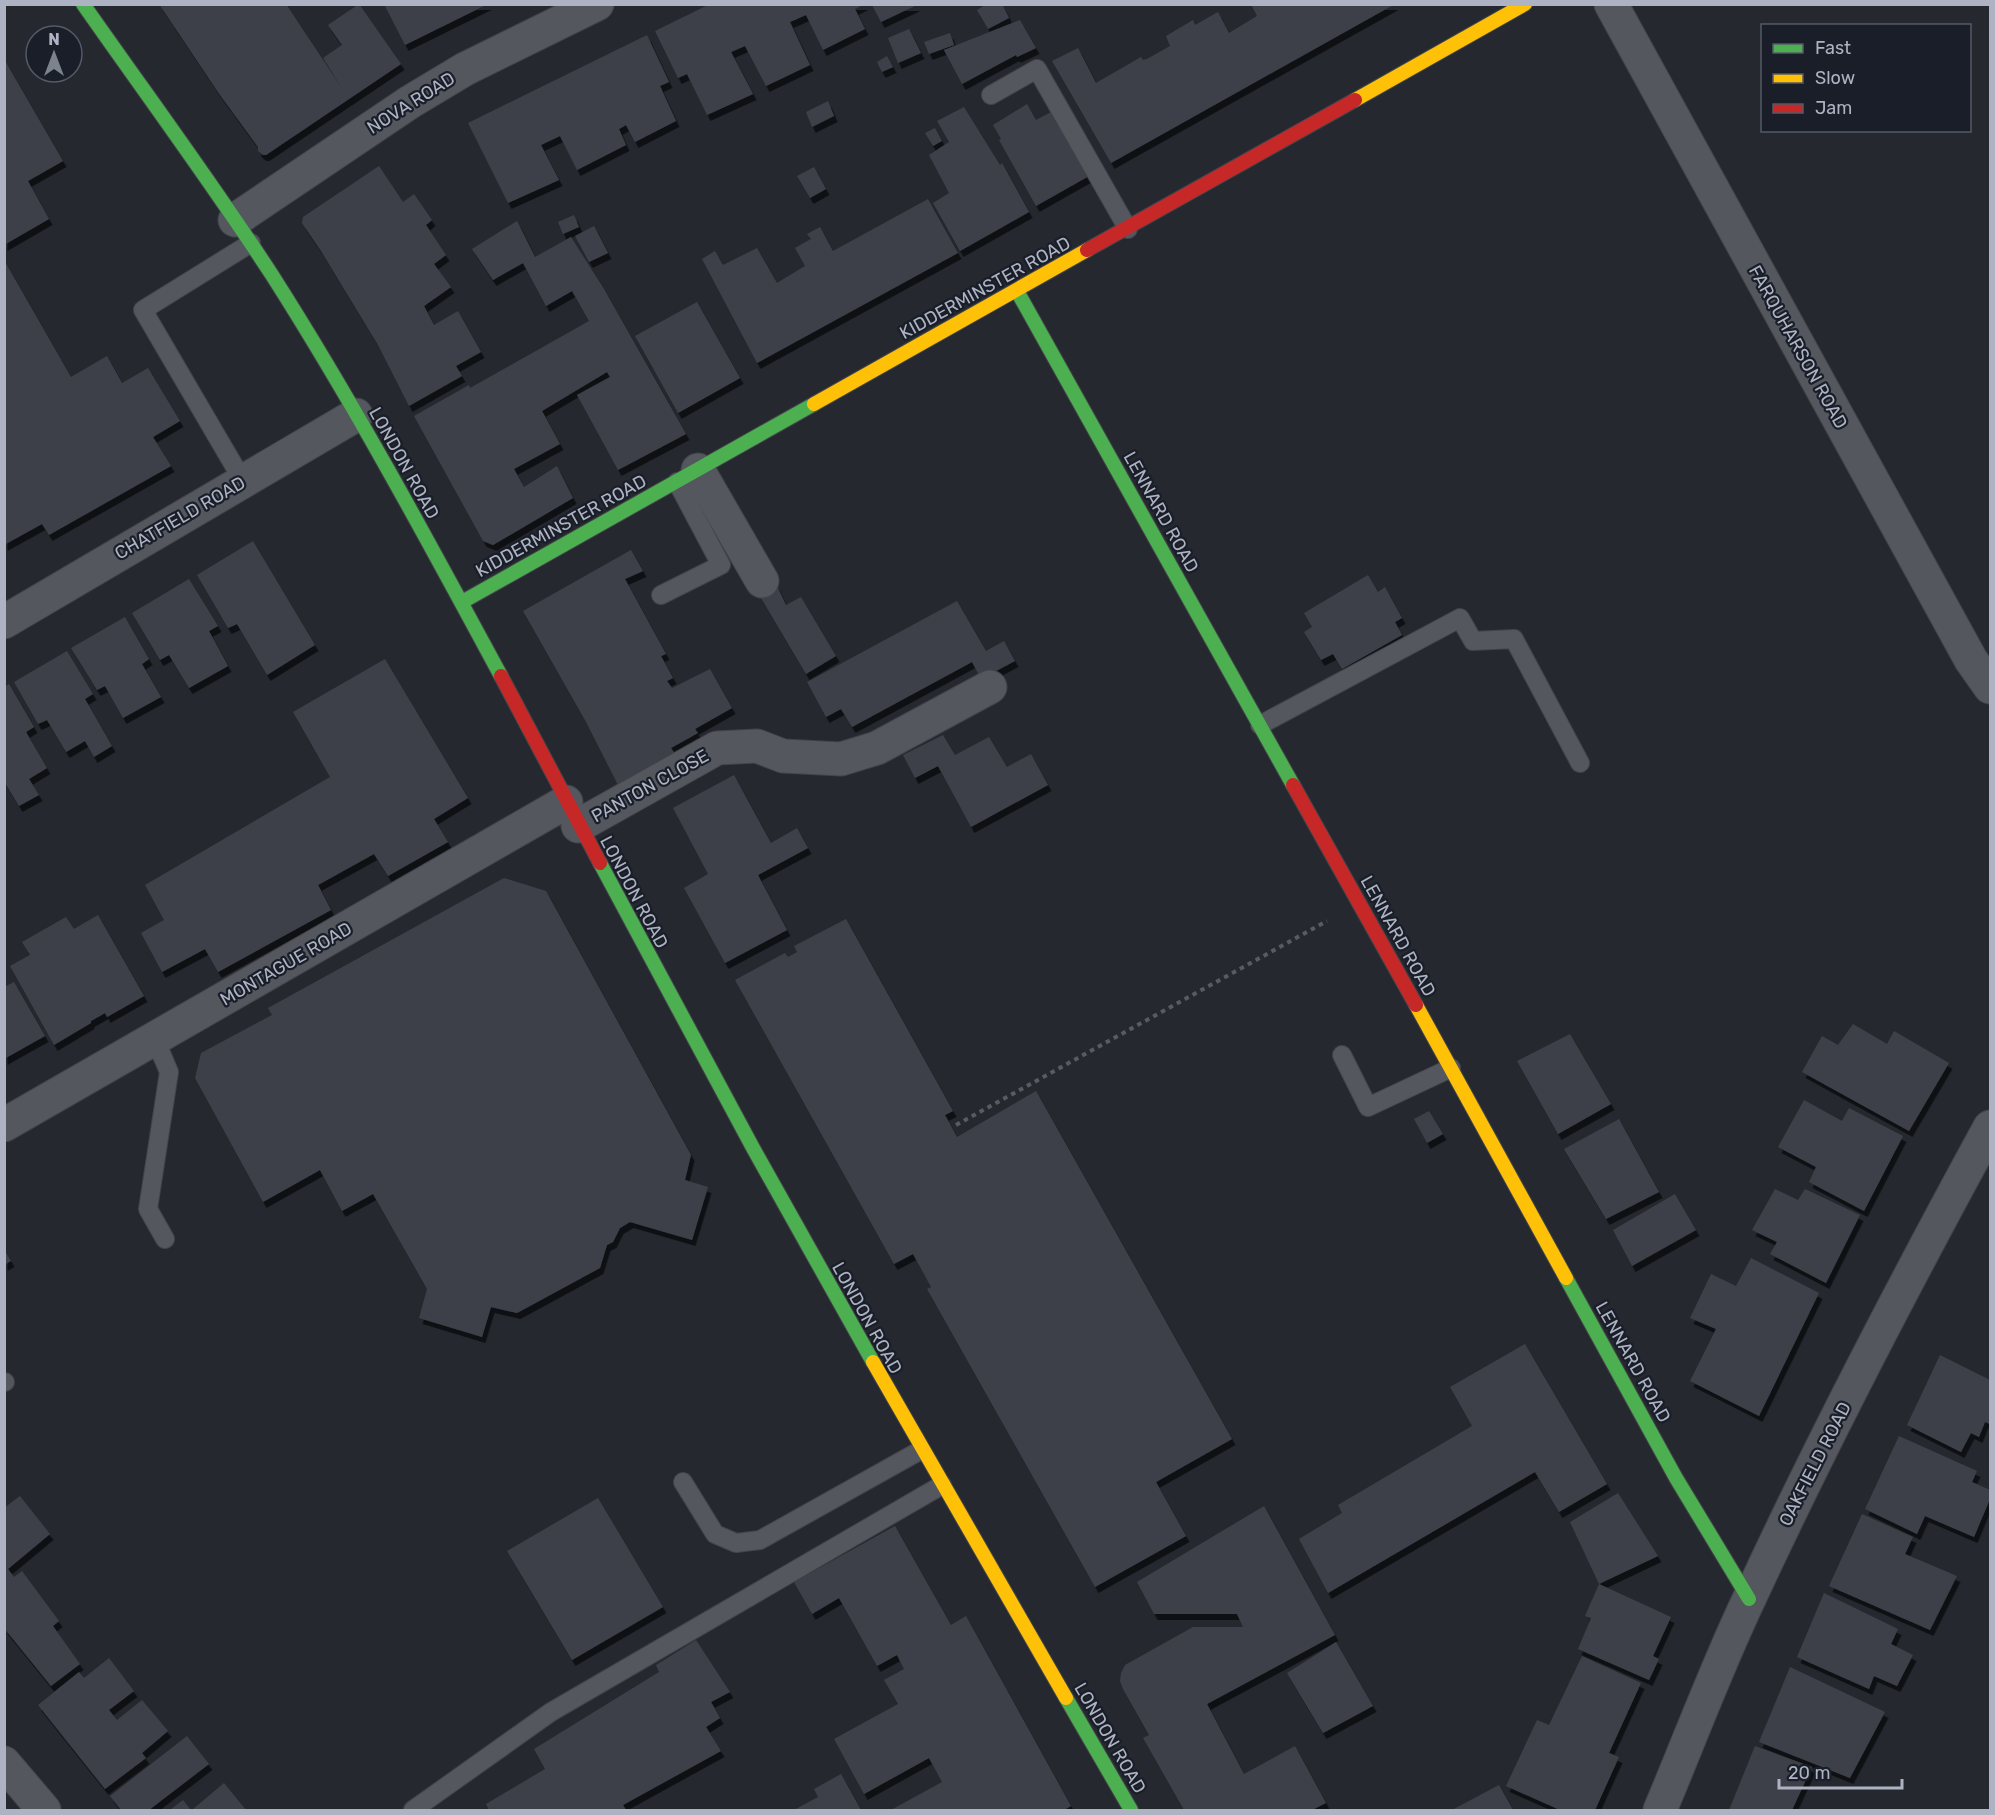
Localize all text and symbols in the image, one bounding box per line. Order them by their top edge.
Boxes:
north arrow [24,24,84,84]
legend [1761,24,1971,132]
text: N [48,30,60,49]
text: Fast [1815,37,1851,59]
street label: NOVA ROAD [363,67,459,139]
text: Slow [1815,67,1855,89]
text: Jam [1815,97,1852,119]
street label: KIDDERMINSTER ROAD [896,232,1074,344]
street label: FARQUHARSON ROAD [1744,261,1852,433]
street label: LONDON ROAD [364,403,444,523]
street label: LENNARD ROAD [1119,448,1203,576]
street label: KIDDERMINSTER ROAD [472,470,650,582]
street label: CHATFIELD ROAD [111,472,249,564]
street label: PANTON CLOSE [587,745,713,827]
street label: LONDON ROAD [595,832,673,952]
street label: LENNARD ROAD [1356,872,1440,1000]
street label: MONTAGUE ROAD [216,917,356,1011]
street label: LONDON ROAD [827,1258,907,1378]
street label: LENNARD ROAD [1591,1298,1675,1426]
street label: OAKFIELD ROAD [1774,1398,1856,1530]
street label: LONDON ROAD [1069,1679,1151,1797]
scale bar [1779,1752,1902,1790]
text: 20 m [1788,1762,1830,1784]

